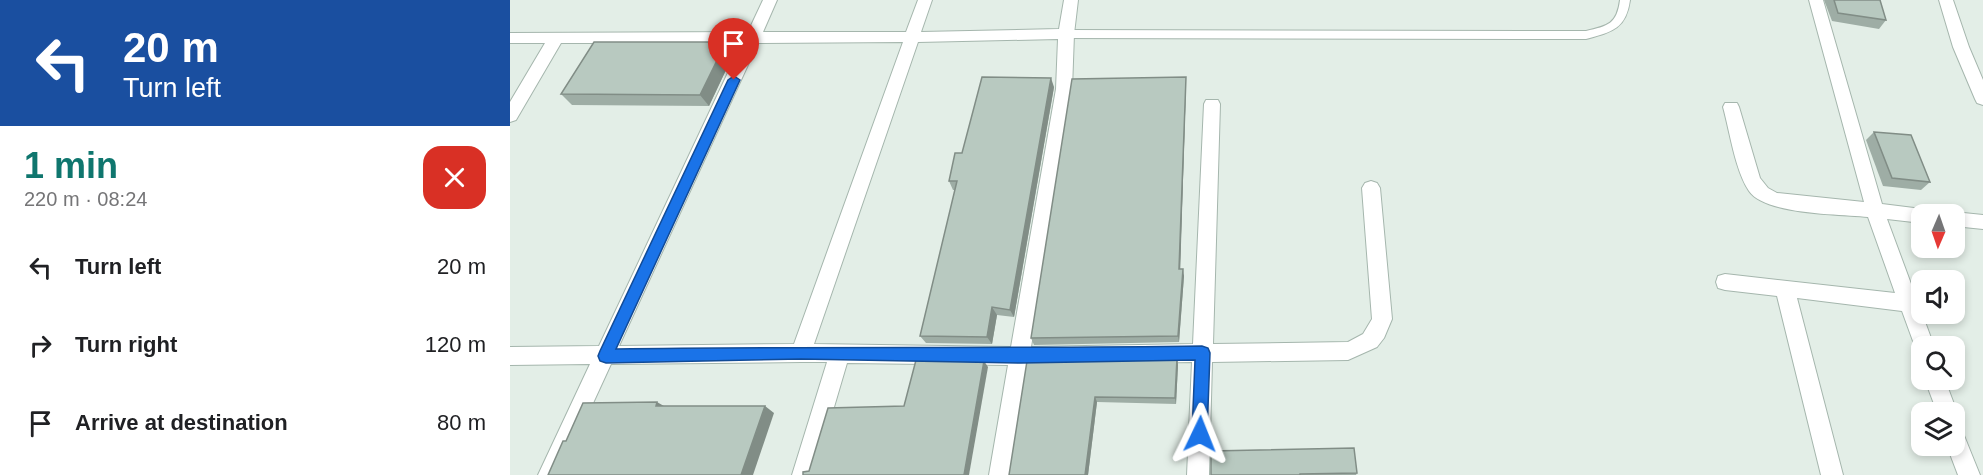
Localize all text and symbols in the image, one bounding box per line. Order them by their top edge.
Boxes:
pin [708,18,759,80]
icon: left [24,24,102,102]
text: 20 m [123,24,219,71]
icon: arrive [717,27,750,60]
text: Turn left [123,73,221,103]
text: 1 min [24,145,118,186]
button: close [423,146,486,209]
text: 220 m · 08:24 [24,188,147,210]
north arrow [1911,204,1965,258]
map controls [1911,204,1965,456]
icon: left [24,251,57,284]
text: Turn left [75,254,161,279]
text: 20 m [437,254,486,279]
button: sound [1911,270,1965,324]
icon: right [24,329,57,362]
text: Turn right [75,332,177,357]
text: 120 m [425,332,486,357]
button: search [1911,336,1965,390]
position arrow [1168,402,1232,466]
button: layers [1911,402,1965,456]
icon: arrive [24,407,57,440]
text: Arrive at destination [75,410,288,435]
text: 80 m [437,410,486,435]

